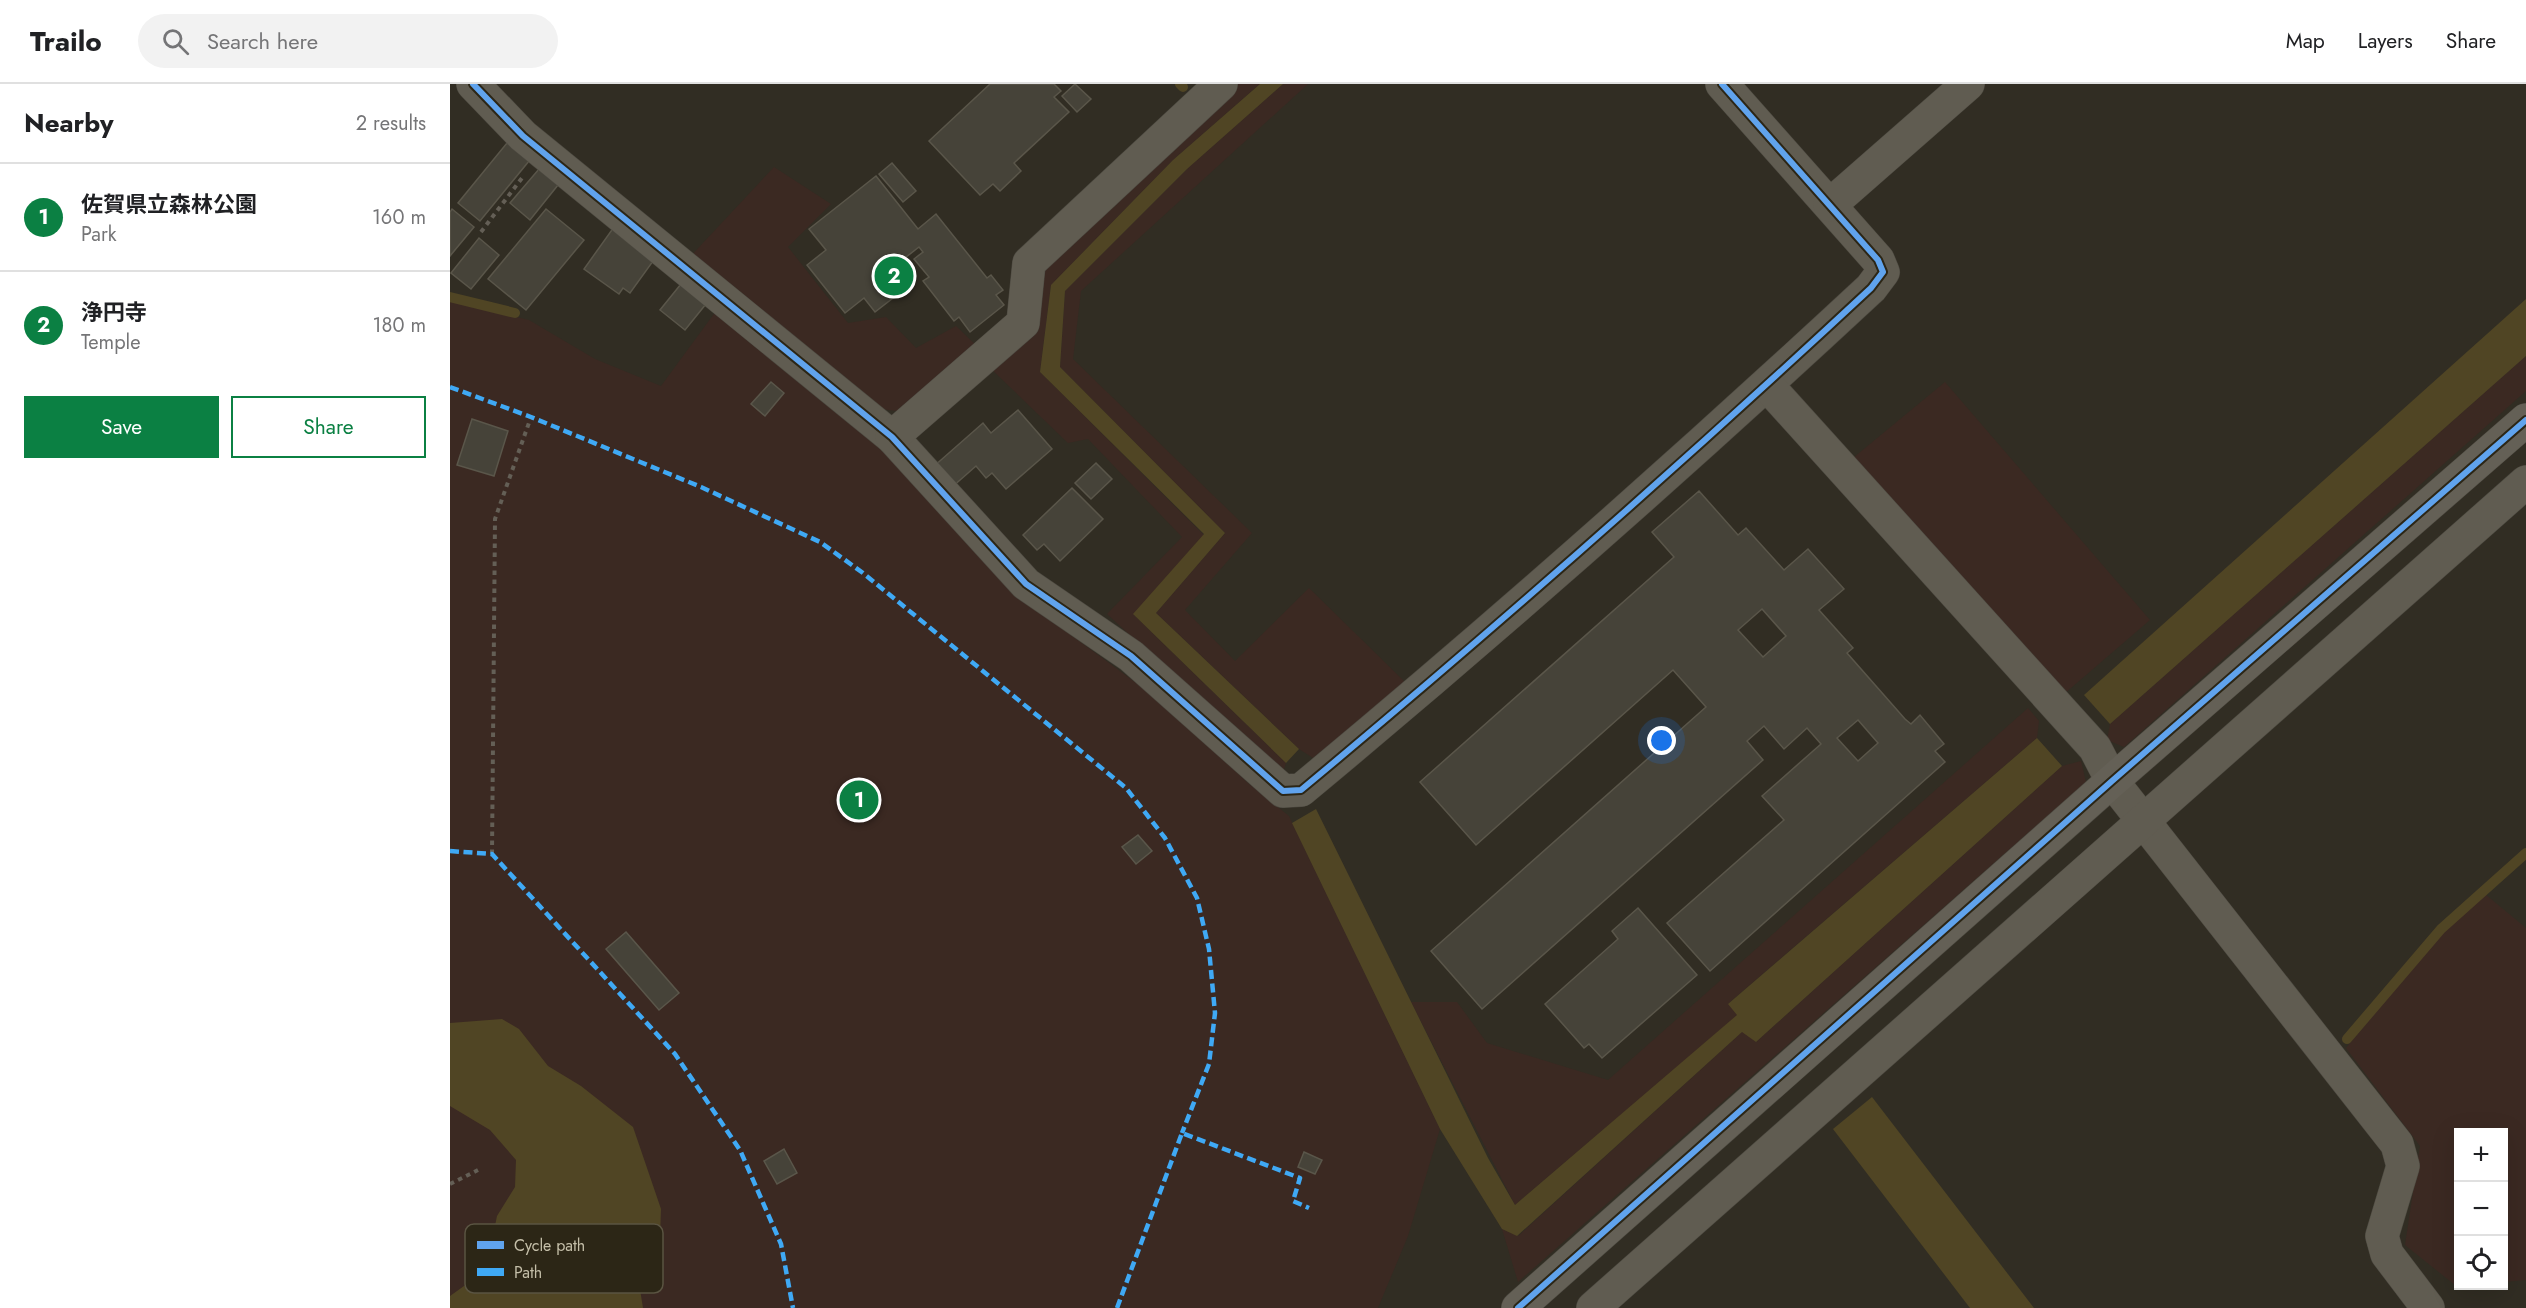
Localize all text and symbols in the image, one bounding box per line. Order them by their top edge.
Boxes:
search box [138,14,558,68]
text: Trailo [30,21,102,62]
icon: search [159,25,192,58]
text: Search here [207,25,318,57]
text: Map [2286,26,2325,56]
text: Layers [2358,26,2413,56]
text: Share [2446,26,2496,56]
text: Nearby [24,104,113,142]
text: 2 results [356,109,426,138]
text: 佐賀県立森林公園 [81,188,257,220]
text: 1 [38,203,49,232]
text: 160 m [372,203,426,232]
text: Park [81,220,117,249]
pin: 2 [874,254,914,298]
text: 浄円寺 [81,296,147,328]
text: 2 [37,311,50,340]
text: 180 m [372,311,426,340]
text: Temple [81,328,141,357]
button: Save [24,396,219,458]
button: Share [231,396,426,458]
your location [1647,726,1676,755]
pin: 1 [840,778,878,822]
map controls [2454,1128,2508,1290]
button: + [2454,1128,2508,1182]
button: − [2454,1182,2508,1236]
legend [465,1224,663,1293]
text: Cycle path [514,1234,585,1257]
button: locate [2454,1236,2508,1290]
text: Path [514,1261,542,1284]

